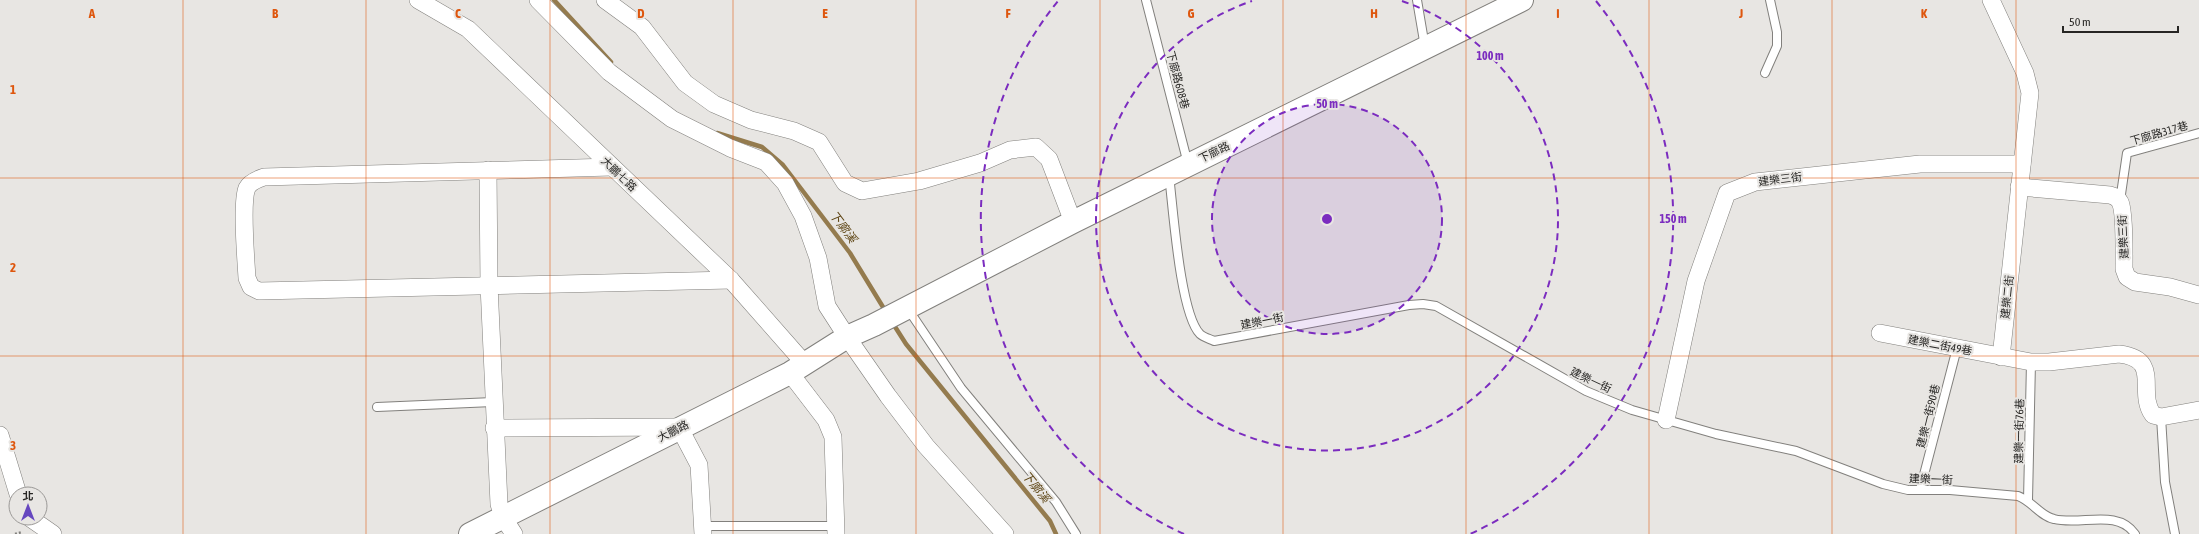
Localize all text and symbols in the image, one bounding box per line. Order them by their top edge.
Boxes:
text: A [88,6,96,21]
text: B [272,6,279,21]
text: C [455,6,461,21]
text: D [637,6,645,21]
text: E [822,6,828,21]
text: F [1005,6,1011,21]
text: G [1188,6,1195,21]
text: H [1370,6,1378,21]
text: I [1556,6,1560,21]
text: J [1738,6,1743,21]
text: K [1921,6,1928,21]
scale bar [2063,8,2178,34]
text: 50 m [2069,15,2091,29]
text: 100 m [1476,49,1504,63]
street label: 下廍路608巷 [1165,50,1191,110]
text: 1 [10,82,16,97]
text: 50 m [1316,97,1338,111]
street label: 下廍路317巷 [2129,119,2189,147]
street label: 下廍路 [1197,139,1231,165]
street label: 大鵬七路 [599,154,639,194]
street label: 建樂三街 [1757,170,1803,188]
water label: 下廓溪 [827,208,861,247]
centre of rings [1320,212,1334,226]
text: 150 m [1659,212,1687,226]
street label: 建樂三街 [2116,215,2130,259]
text: 2 [10,260,16,275]
street label: 建樂二街 [1999,274,2015,320]
street label: 建樂一街 [1239,311,1285,331]
street label: 建樂二街49巷 [1907,333,1973,357]
street label: 建樂一街 [1569,365,1613,395]
street label: 建樂一街90巷 [1914,383,1942,449]
street label: 建樂一街76巷 [2012,398,2026,464]
street label: 大鵬路 [656,418,690,444]
text: 3 [10,438,16,453]
water label: 下廓溪 [1019,469,1054,507]
street label: 建樂一街 [1909,472,1953,486]
north arrow [8,486,48,526]
text: 北 [23,490,34,502]

